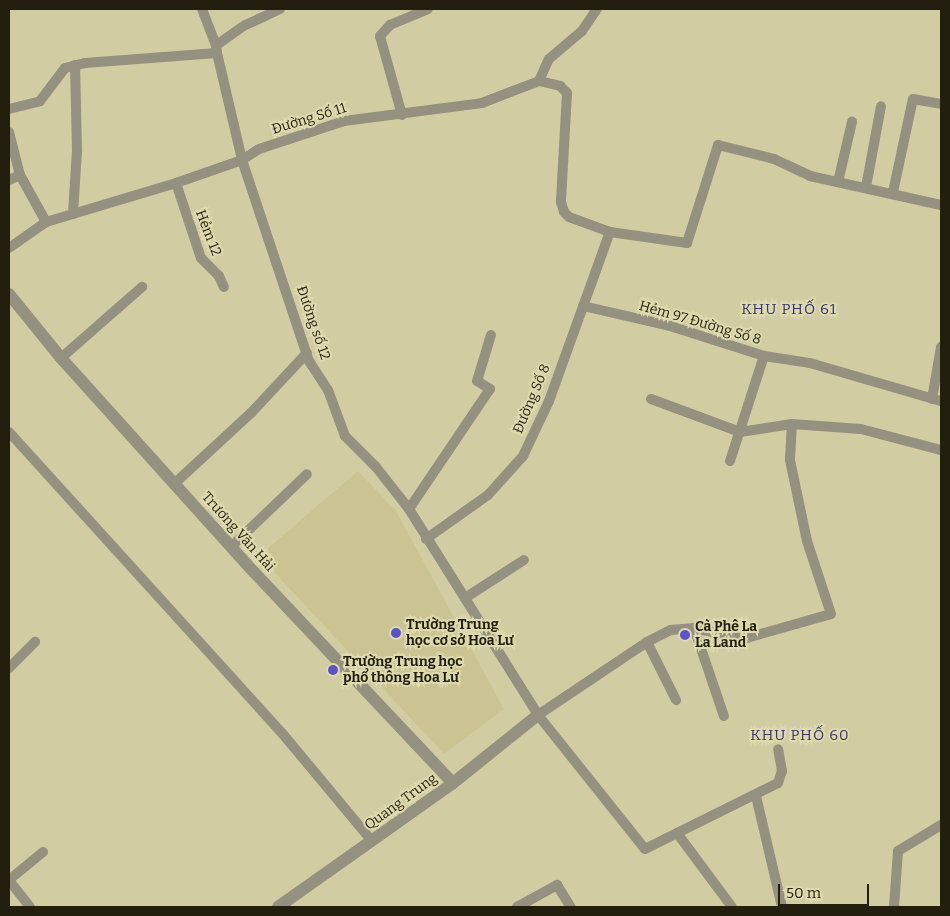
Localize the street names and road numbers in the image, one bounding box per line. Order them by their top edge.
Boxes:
street label: Đường Số 11 [270,100,348,138]
street label: Hẻm 12 [192,208,224,258]
street label: Đường số 12 [292,284,334,362]
street label: Hẻm 97 Đường Số 8 [637,298,763,348]
street label: Đường Số 8 [510,362,554,436]
street label: Trương Văn Hải [198,489,278,575]
street label: Quang Trung [361,770,441,834]

